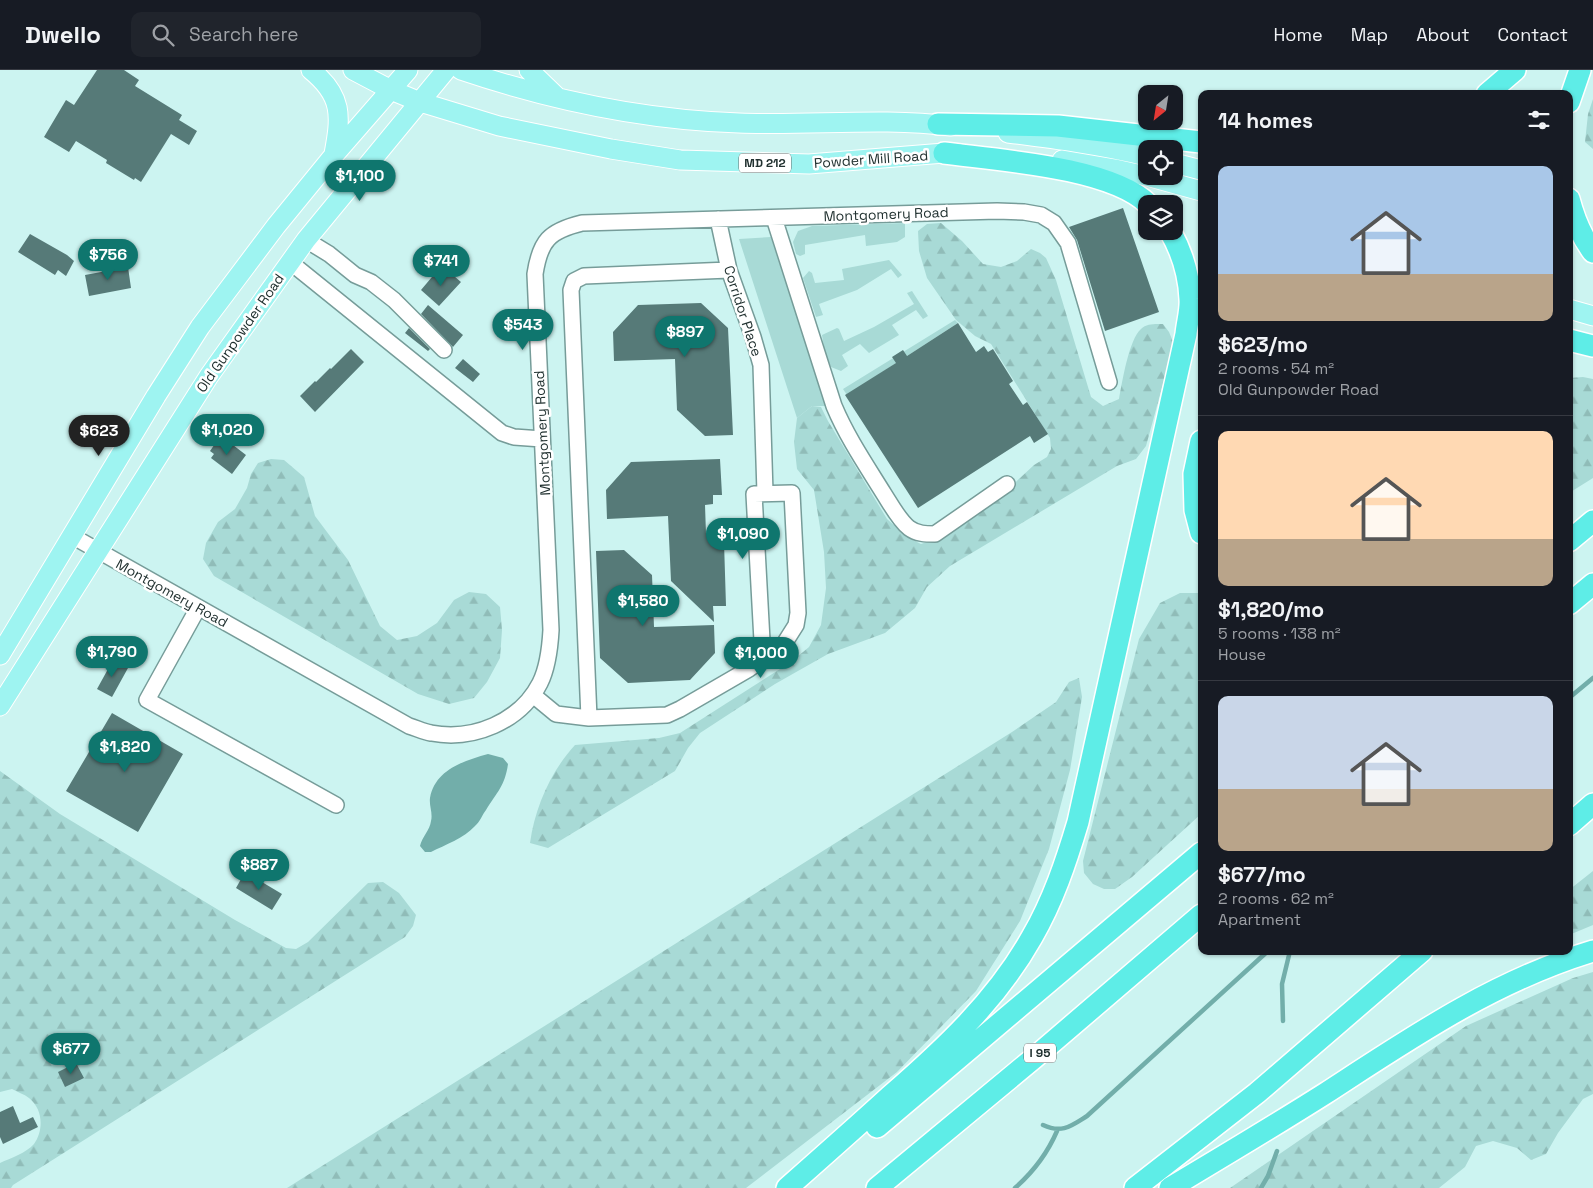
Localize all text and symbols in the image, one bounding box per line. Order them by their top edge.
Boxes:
search box [131,12,481,57]
text: Dwello [25,19,101,50]
icon: search [149,21,177,49]
text: Search here [189,22,299,47]
text: Home [1274,23,1323,46]
text: Map [1351,23,1388,46]
text: About [1416,23,1470,46]
text: Contact [1498,23,1568,46]
north arrow [1138,85,1182,130]
map controls [1138,85,1183,240]
icon: filters [1525,106,1553,134]
text: 14 homes [1218,107,1313,134]
button: locate [1138,140,1183,185]
street label: Powder Mill Road [813,146,929,172]
road number: MD 212 [739,154,791,172]
pin: $1,100 [319,160,401,202]
text: $1,100 [336,165,384,186]
button: layers [1138,195,1183,240]
icon: home [1341,198,1431,288]
street label: Montgomery Road [823,203,949,225]
pin: $756 [78,238,138,281]
text: $756 [89,244,127,265]
pin: $741 [411,244,471,287]
text: $741 [424,250,458,271]
street label: Corridor Place [720,263,766,359]
street label: Old Gunpowder Road [192,270,288,396]
pin: $543 [493,308,553,351]
text: $543 [503,314,543,335]
pin: $897 [655,316,715,358]
text: $897 [666,321,704,342]
text: $623/mo [1218,331,1308,358]
text: 2 rooms · 54 m² [1218,358,1334,379]
street label: Montgomery Road [530,370,554,496]
text: Old Gunpowder Road [1218,379,1379,400]
pin: $623 [69,414,129,457]
pin: $1,020 [186,414,268,456]
text: $1,020 [201,419,253,440]
text: $623 [80,420,118,441]
icon: home [1341,464,1431,554]
pin: $1,090 [702,518,784,560]
text: $1,090 [717,523,769,544]
street label: Montgomery Road [113,555,231,631]
pin: $1,580 [602,584,684,627]
text: $1,580 [617,590,669,611]
text: $1,820/mo [1218,596,1324,623]
text: 5 rooms · 138 m² [1218,623,1341,644]
pin: $1,790 [71,636,153,678]
pin: $1,000 [720,636,802,679]
text: $1,790 [87,641,137,662]
text: $1,000 [735,642,787,663]
text: House [1218,644,1266,665]
icon: home [1341,729,1431,819]
pin: $1,820 [84,730,166,773]
text: $1,820 [99,736,151,757]
pin: $887 [229,848,289,891]
text: $887 [240,854,278,875]
text: $677/mo [1218,861,1306,888]
text: 2 rooms · 62 m² [1218,888,1334,909]
text: Apartment [1218,909,1301,930]
pin: $677 [41,1032,101,1075]
text: $677 [52,1038,90,1059]
road number: I 95 [1024,1044,1056,1062]

